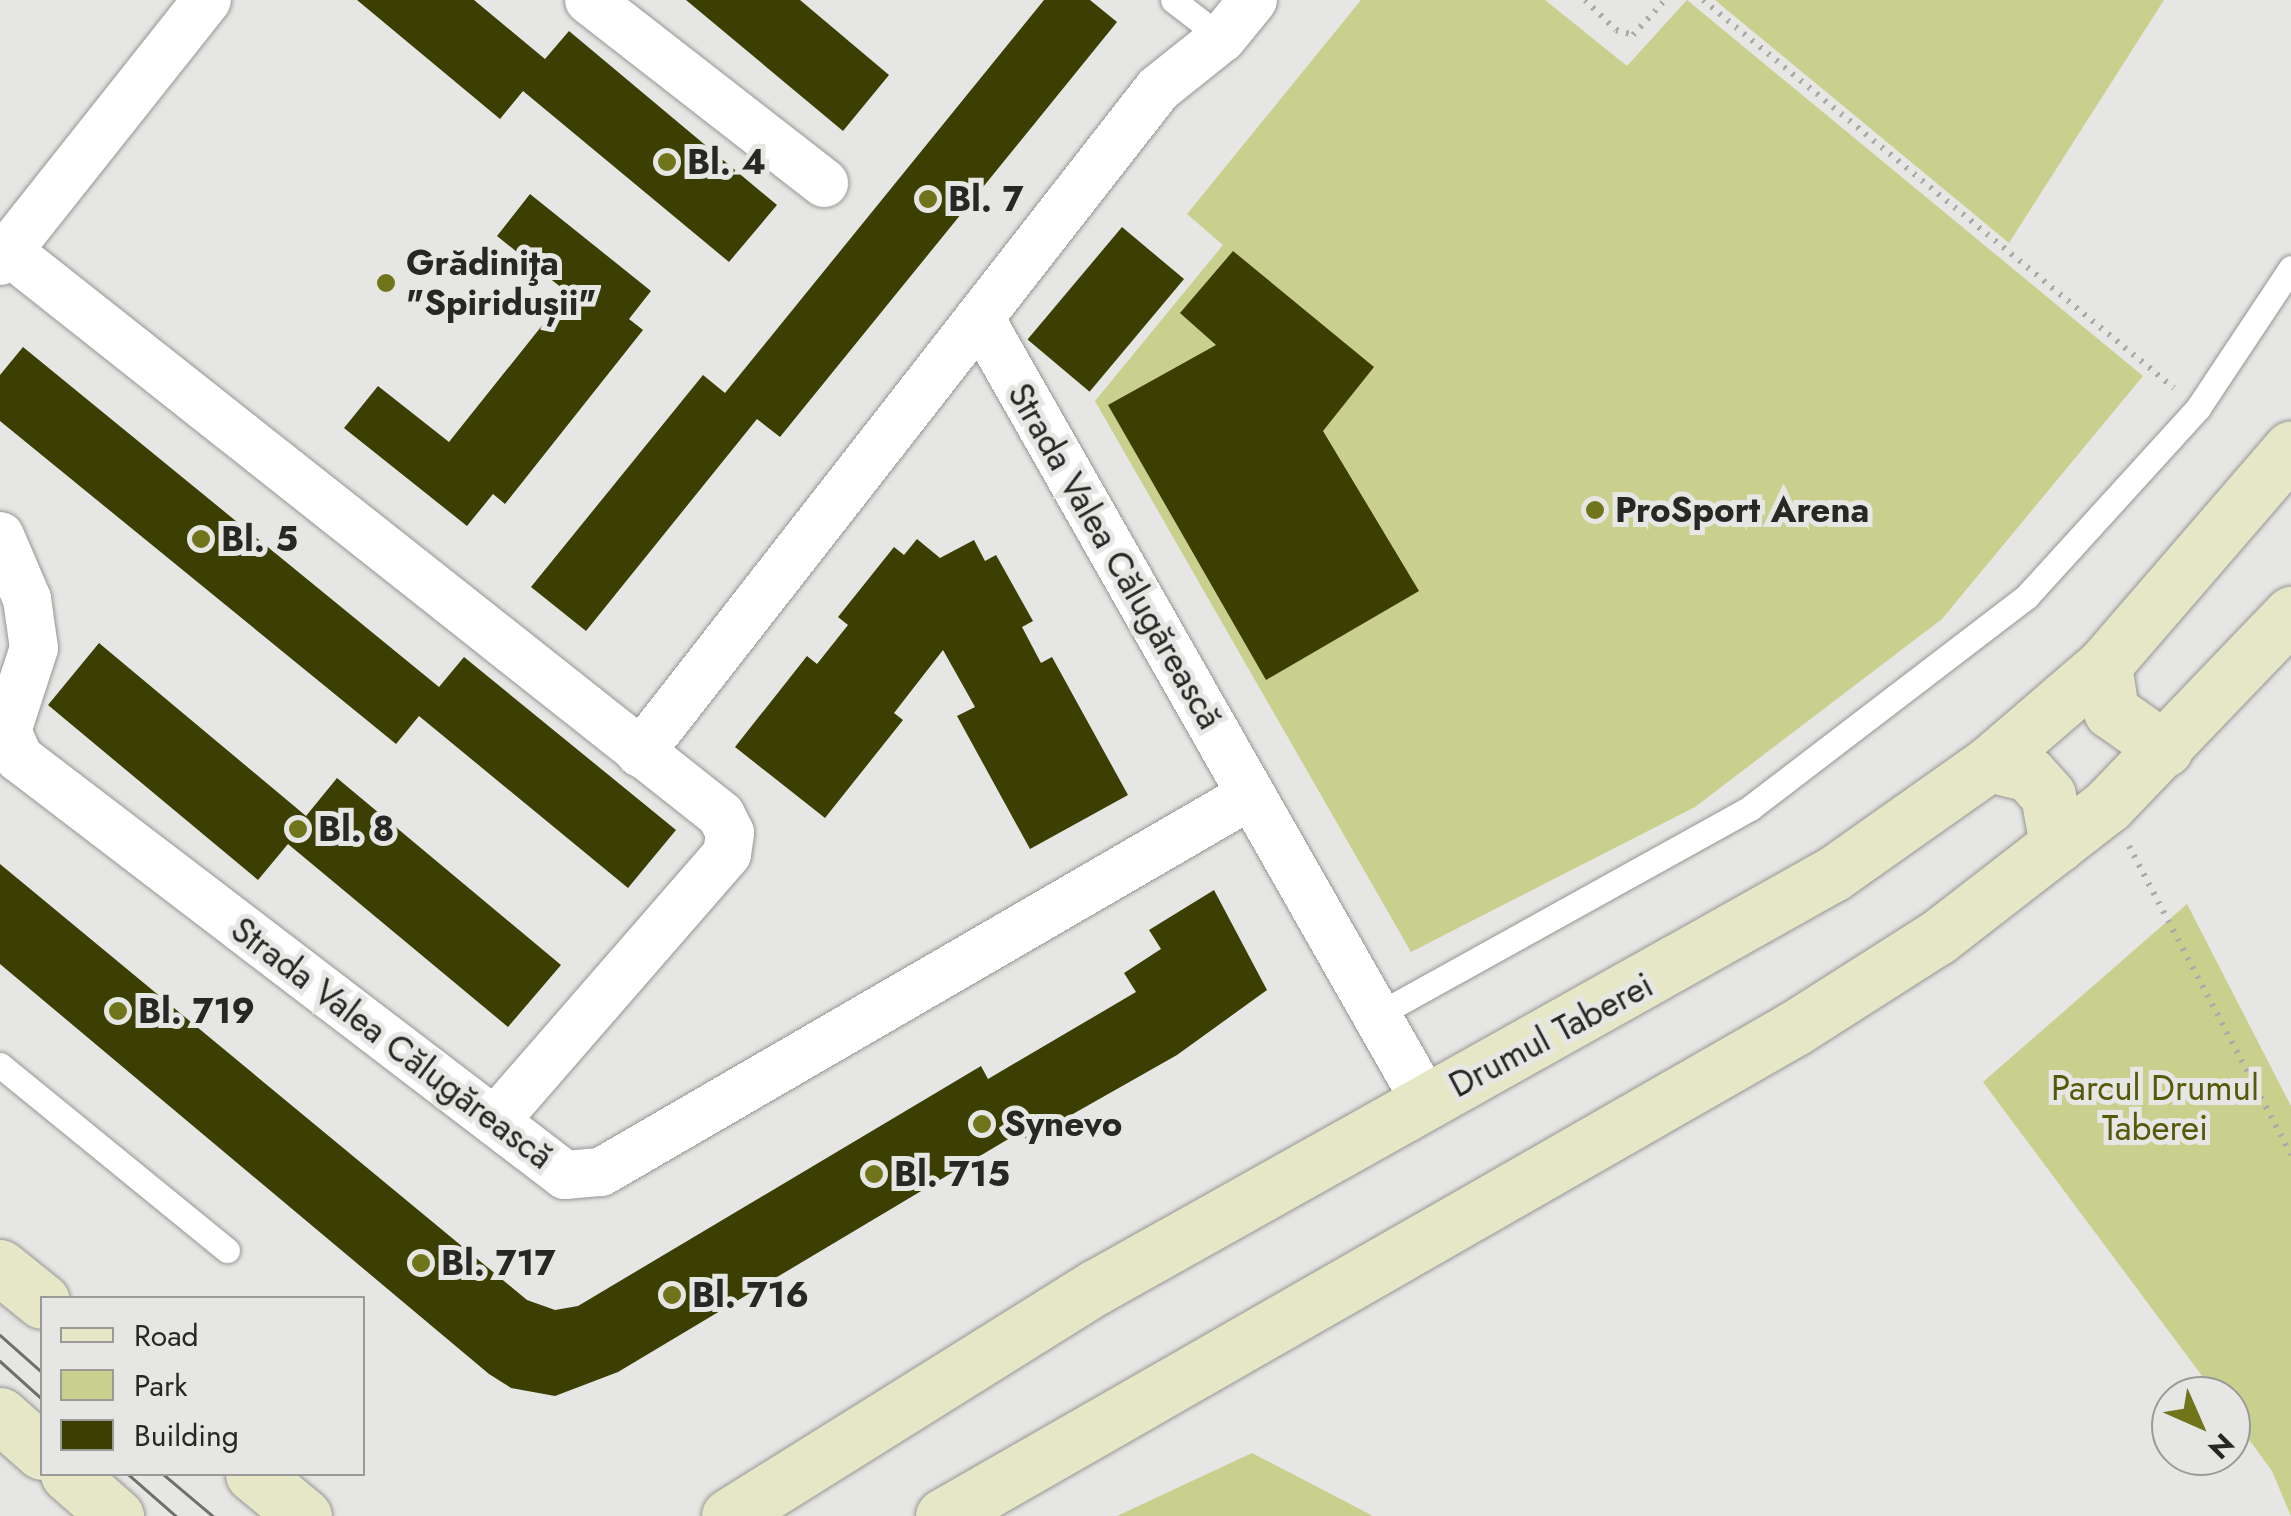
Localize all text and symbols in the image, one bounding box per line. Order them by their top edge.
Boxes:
place label: Bl. 4 [687,141,766,183]
marker: Bl. 4 [656,151,678,173]
place label: Bl. 7 [948,178,1024,220]
marker: Bl. 7 [917,188,939,210]
place label: Grădiniţa "Spiridușii" [406,242,596,324]
marker: Grădiniţa "Spiridușii" [375,272,397,294]
street label: Strada Valea Călugărească [999,376,1231,736]
place label: ProSport Arena [1615,489,1869,531]
marker: ProSport Arena [1584,499,1606,521]
place label: Bl. 5 [221,518,298,560]
marker: Bl. 5 [190,528,212,550]
place label: Bl. 8 [318,808,394,850]
marker: Bl. 8 [287,818,309,840]
street label: Strada Valea Călugărească [223,908,561,1178]
street label: Drumul Taberei [1442,964,1660,1106]
place label: Bl. 719 [138,990,255,1032]
marker: Bl. 719 [107,1000,129,1022]
park label: Parcul Drumul Taberei [2051,1067,2259,1149]
place label: Synevo [1004,1103,1122,1145]
marker: Synevo [969,1111,995,1137]
place label: Bl. 715 [894,1153,1010,1195]
marker: Bl. 715 [863,1163,885,1185]
place label: Bl. 717 [441,1242,555,1284]
marker: Bl. 717 [410,1252,432,1274]
place label: Bl. 716 [692,1274,809,1316]
marker: Bl. 716 [661,1284,683,1306]
legend [40,1296,365,1476]
text: Road [134,1314,199,1357]
text: Park [134,1364,187,1407]
north arrow [2151,1376,2251,1476]
text: Building [134,1414,239,1457]
text: N [2199,1424,2244,1469]

